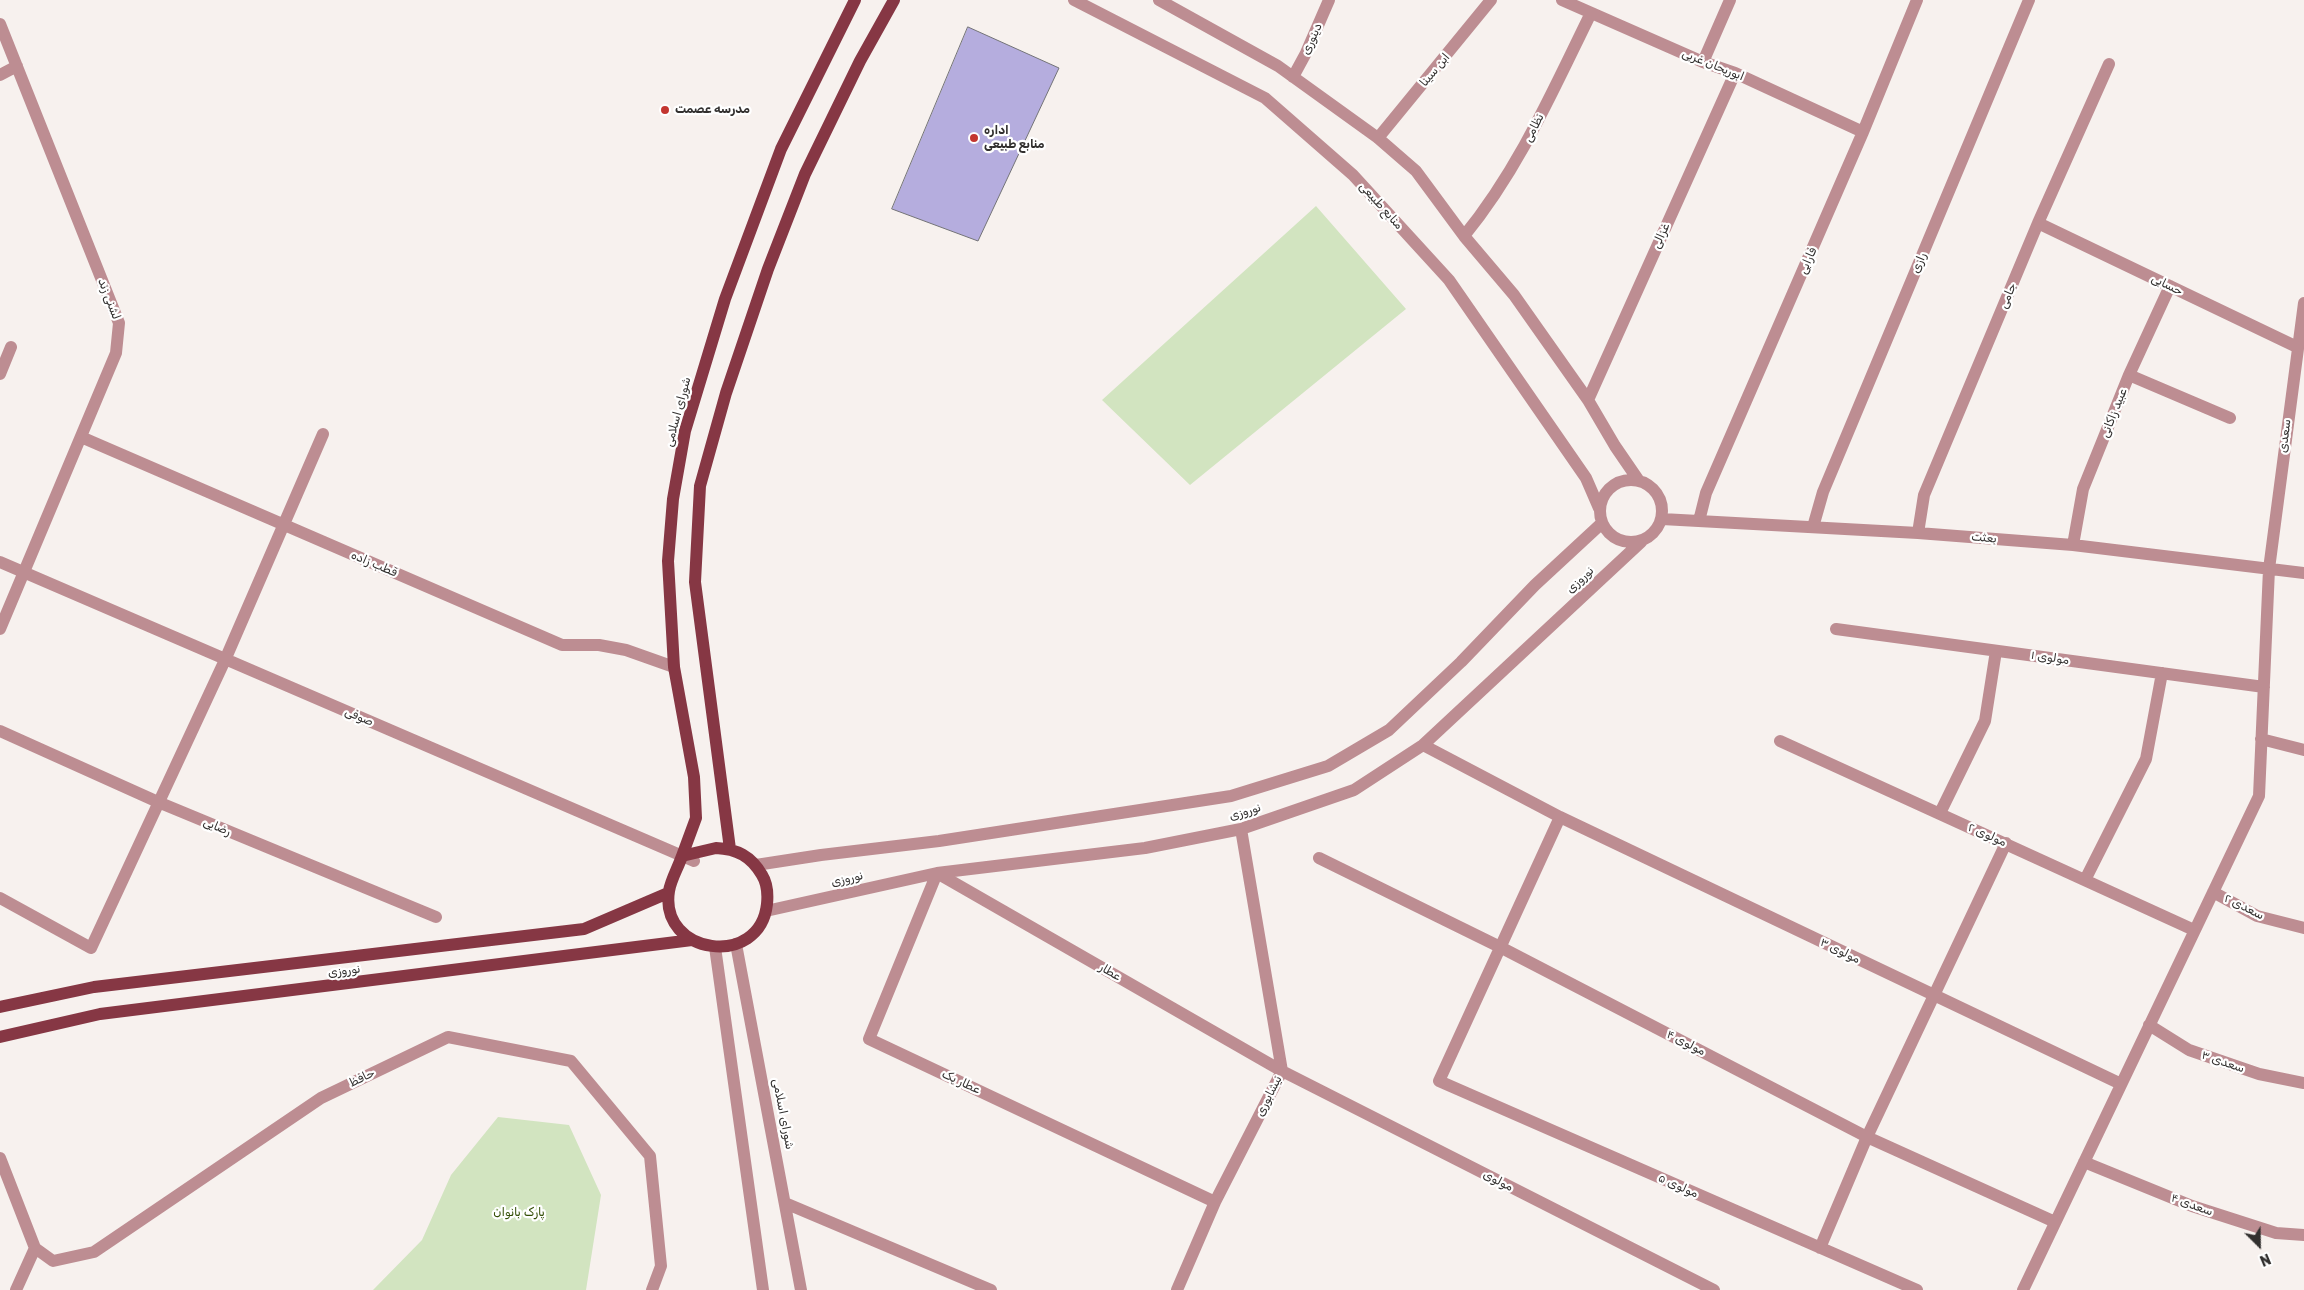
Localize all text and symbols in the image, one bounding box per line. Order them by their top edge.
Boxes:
street label: دینوری [1298,21,1326,57]
street label: ابوریحان غربی [1680,46,1746,84]
street label: ابن سینا [1417,50,1453,90]
place label: مدرسه عصمت [675,103,750,117]
marker: مدرسه عصمت [659,104,671,116]
street label: نظامی [1521,111,1547,145]
place label: اداره منابع طبیعی [984,124,1045,152]
marker: اداره منابع طبیعی [968,132,980,144]
street label: منابع طبیعی [1356,179,1406,233]
street label: غزالی [1649,221,1673,251]
street label: فارابی [1796,245,1820,277]
street label: رازی [1908,251,1930,275]
street label: حسابی [2149,271,2185,299]
street label: لشنی زند [95,276,123,322]
street label: جامی [1996,281,2020,311]
street label: شورای اسلامی [662,375,694,449]
street label: عبید زاکانی [2098,386,2130,440]
street label: سعدی [2276,418,2294,454]
street label: بعثت [1971,530,1997,546]
street label: قطب زاده [349,548,399,580]
street label: نوروزی [1563,564,1597,596]
street label: مولوی ۱ [2030,648,2070,668]
street label: صوفی [342,705,376,729]
street label: نوروزی [1227,800,1263,824]
street label: رضایی [201,815,233,839]
street label: مولوی ۲ [1965,820,2009,850]
street label: نوروزی [829,868,865,890]
street label: سعدی ۲ [2222,891,2266,923]
street label: مولوی ۳ [1818,935,1862,967]
street label: عطار [1097,960,1123,984]
street label: نوروزی [327,962,361,980]
street label: مولوی ۴ [1664,1027,1708,1059]
street label: سعدی ۳ [2200,1048,2246,1076]
street label: حافظ [347,1066,377,1090]
street label: عطار یک [940,1067,982,1097]
street label: نیشابوری [1253,1073,1285,1119]
street label: شورای اسلامی [769,1077,797,1151]
street label: مولوی [1480,1167,1516,1195]
street label: مولوی ۵ [1656,1171,1700,1201]
street label: سعدی ۴ [2169,1191,2215,1219]
park label: پارک بانوان [493,1206,545,1220]
north arrow [2234,1220,2284,1270]
text: N [2257,1249,2273,1269]

